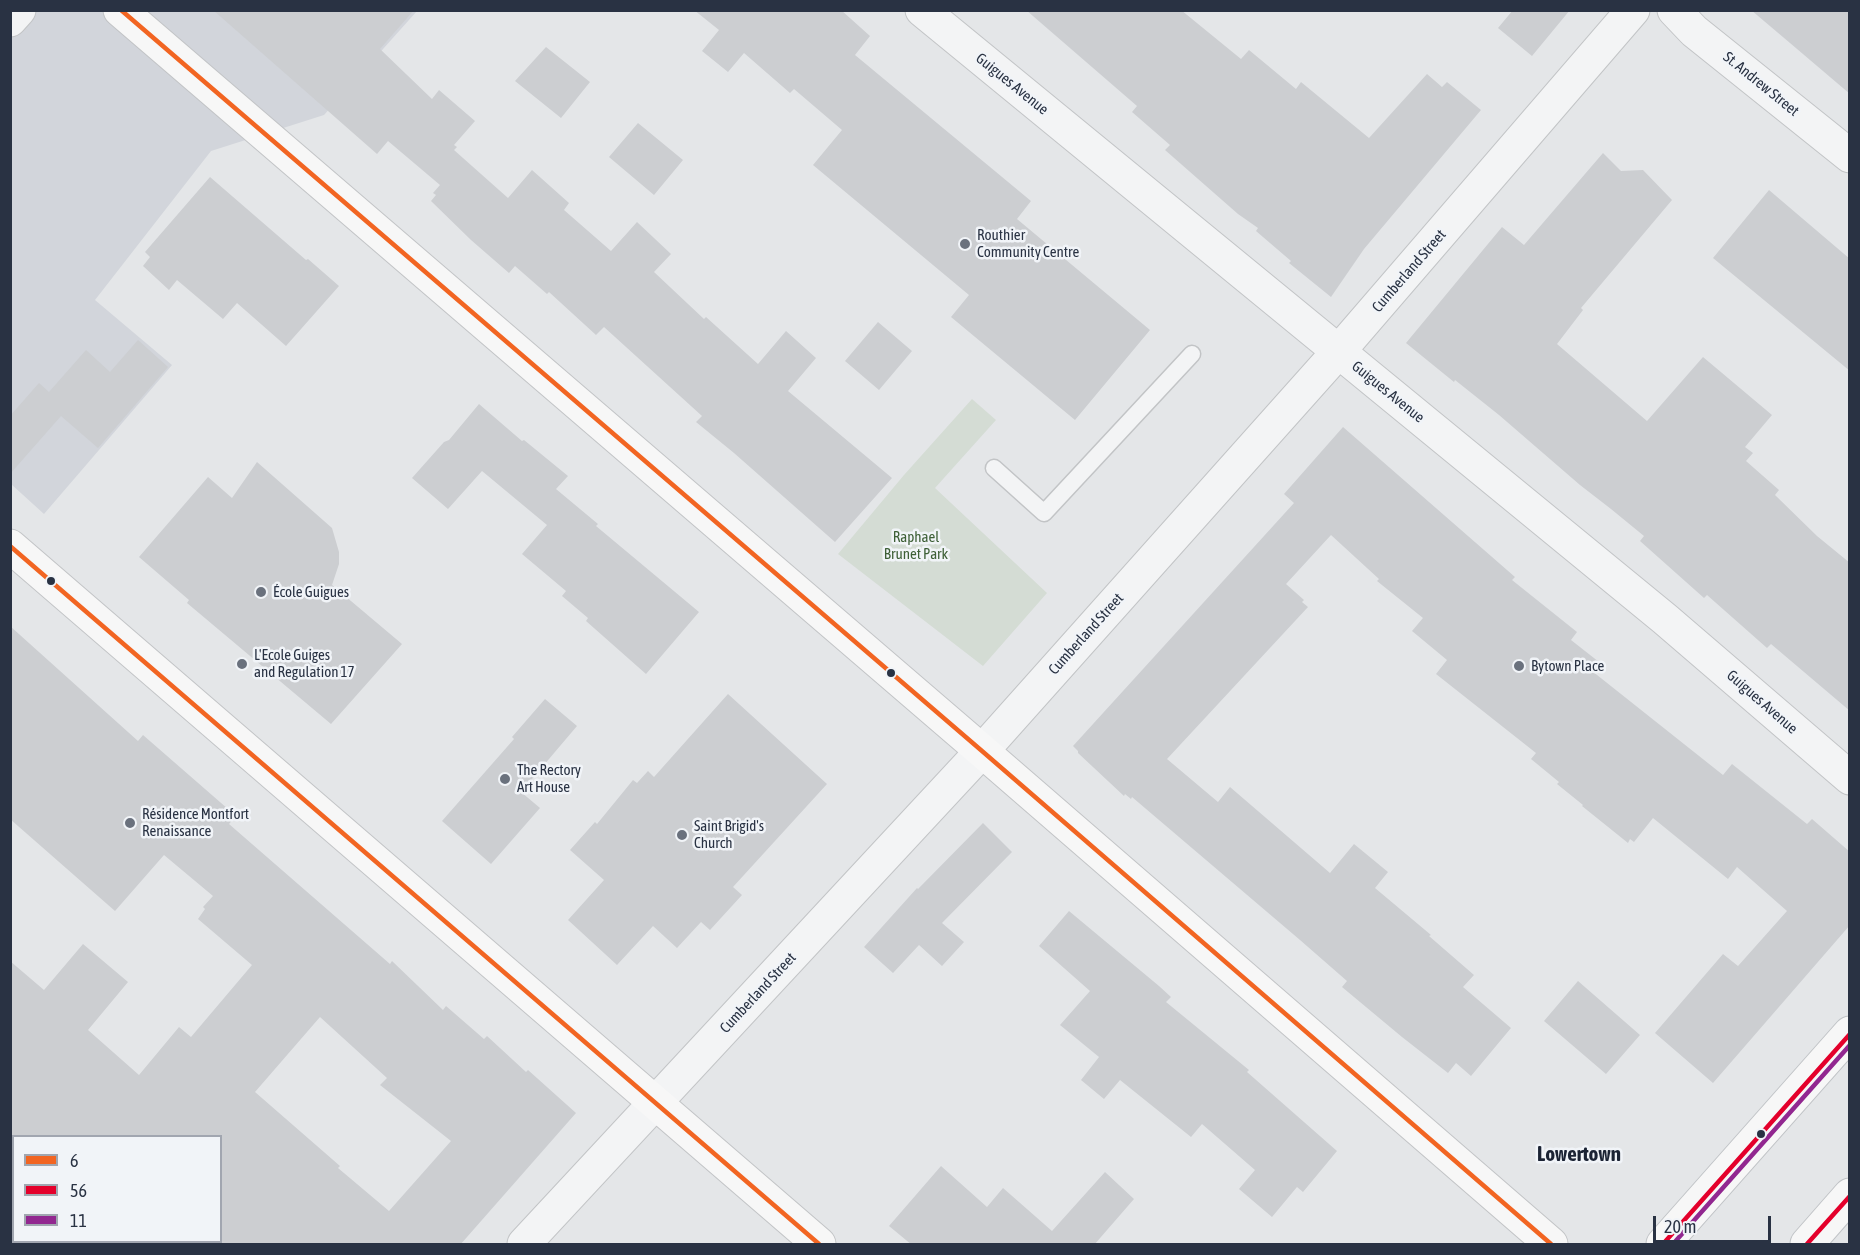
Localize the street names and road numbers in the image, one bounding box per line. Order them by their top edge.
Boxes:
street label: St. Andrew Street [1720,48,1802,120]
street label: Guigues Avenue [972,49,1052,119]
street label: Cumberland Street [1368,226,1450,316]
street label: Guigues Avenue [1348,357,1428,427]
street label: Cumberland Street [1045,590,1127,678]
street label: Guigues Avenue [1723,666,1801,738]
street label: Cumberland Street [716,949,800,1037]

